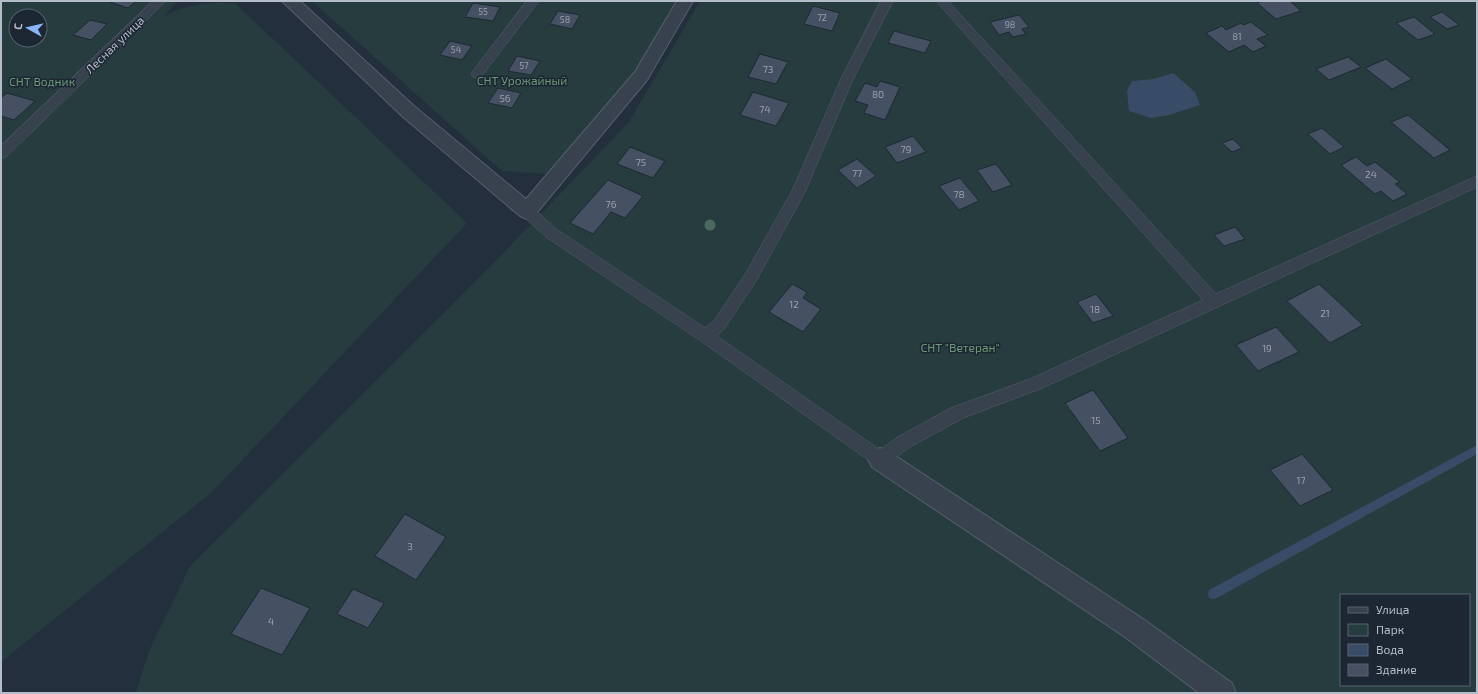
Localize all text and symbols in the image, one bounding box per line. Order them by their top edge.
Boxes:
house number: 55 [478,6,488,17]
north arrow [8,8,48,48]
house number: 72 [817,12,827,23]
street label: Лесная улица [82,13,147,77]
house number: 58 [560,14,570,25]
house number: 98 [1005,19,1015,30]
text: С [11,22,25,31]
house number: 81 [1232,31,1242,42]
house number: 54 [451,44,462,55]
house number: 57 [519,60,529,71]
house number: 73 [763,63,773,75]
park label: СНТ Урожайный [477,73,567,87]
park label: СНТ Водник [9,74,76,88]
house number: 80 [872,88,884,100]
house number: 56 [499,92,511,104]
house number: 74 [759,103,771,115]
house number: 79 [901,143,912,155]
house number: 75 [636,156,646,168]
house number: 77 [852,167,862,179]
house number: 24 [1365,168,1377,180]
house number: 78 [953,188,965,200]
house number: 76 [606,198,617,210]
house number: 12 [789,298,799,310]
house number: 18 [1090,303,1100,315]
house number: 21 [1320,307,1330,319]
park label: СНТ "Ветеран" [920,340,1000,354]
house number: 19 [1262,342,1272,354]
house number: 15 [1091,414,1101,426]
house number: 17 [1296,474,1306,486]
house number: 3 [407,540,413,552]
legend [1340,594,1470,686]
text: Улица [1376,602,1409,616]
house number: 4 [268,615,274,627]
text: Парк [1376,622,1405,636]
text: Вода [1376,642,1404,656]
text: Здание [1376,662,1417,676]

